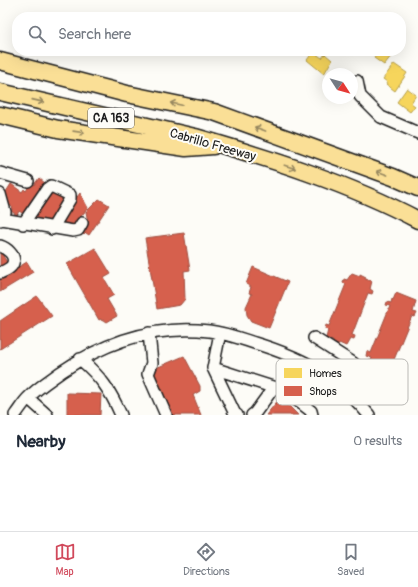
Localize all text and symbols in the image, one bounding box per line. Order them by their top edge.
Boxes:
search box [12,12,406,56]
icon: search [26,23,48,45]
text: Search here [58,25,131,44]
north arrow [322,68,358,104]
one-way arrow [31,98,44,106]
one-way arrow [170,100,183,108]
road number: CA 163 [88,108,134,128]
one-way arrow [254,124,266,132]
street label: Cabrillo Freeway [168,125,258,165]
one-way arrow [72,129,85,137]
one-way arrow [283,164,296,171]
one-way arrow [377,168,389,176]
legend [276,359,408,405]
text: Homes [309,367,342,380]
text: Shops [309,385,337,398]
text: Nearby [16,431,65,452]
text: 0 results [353,433,402,449]
tab: Map [54,541,76,578]
tab: Directions [183,541,230,578]
tab: Saved [337,541,364,578]

